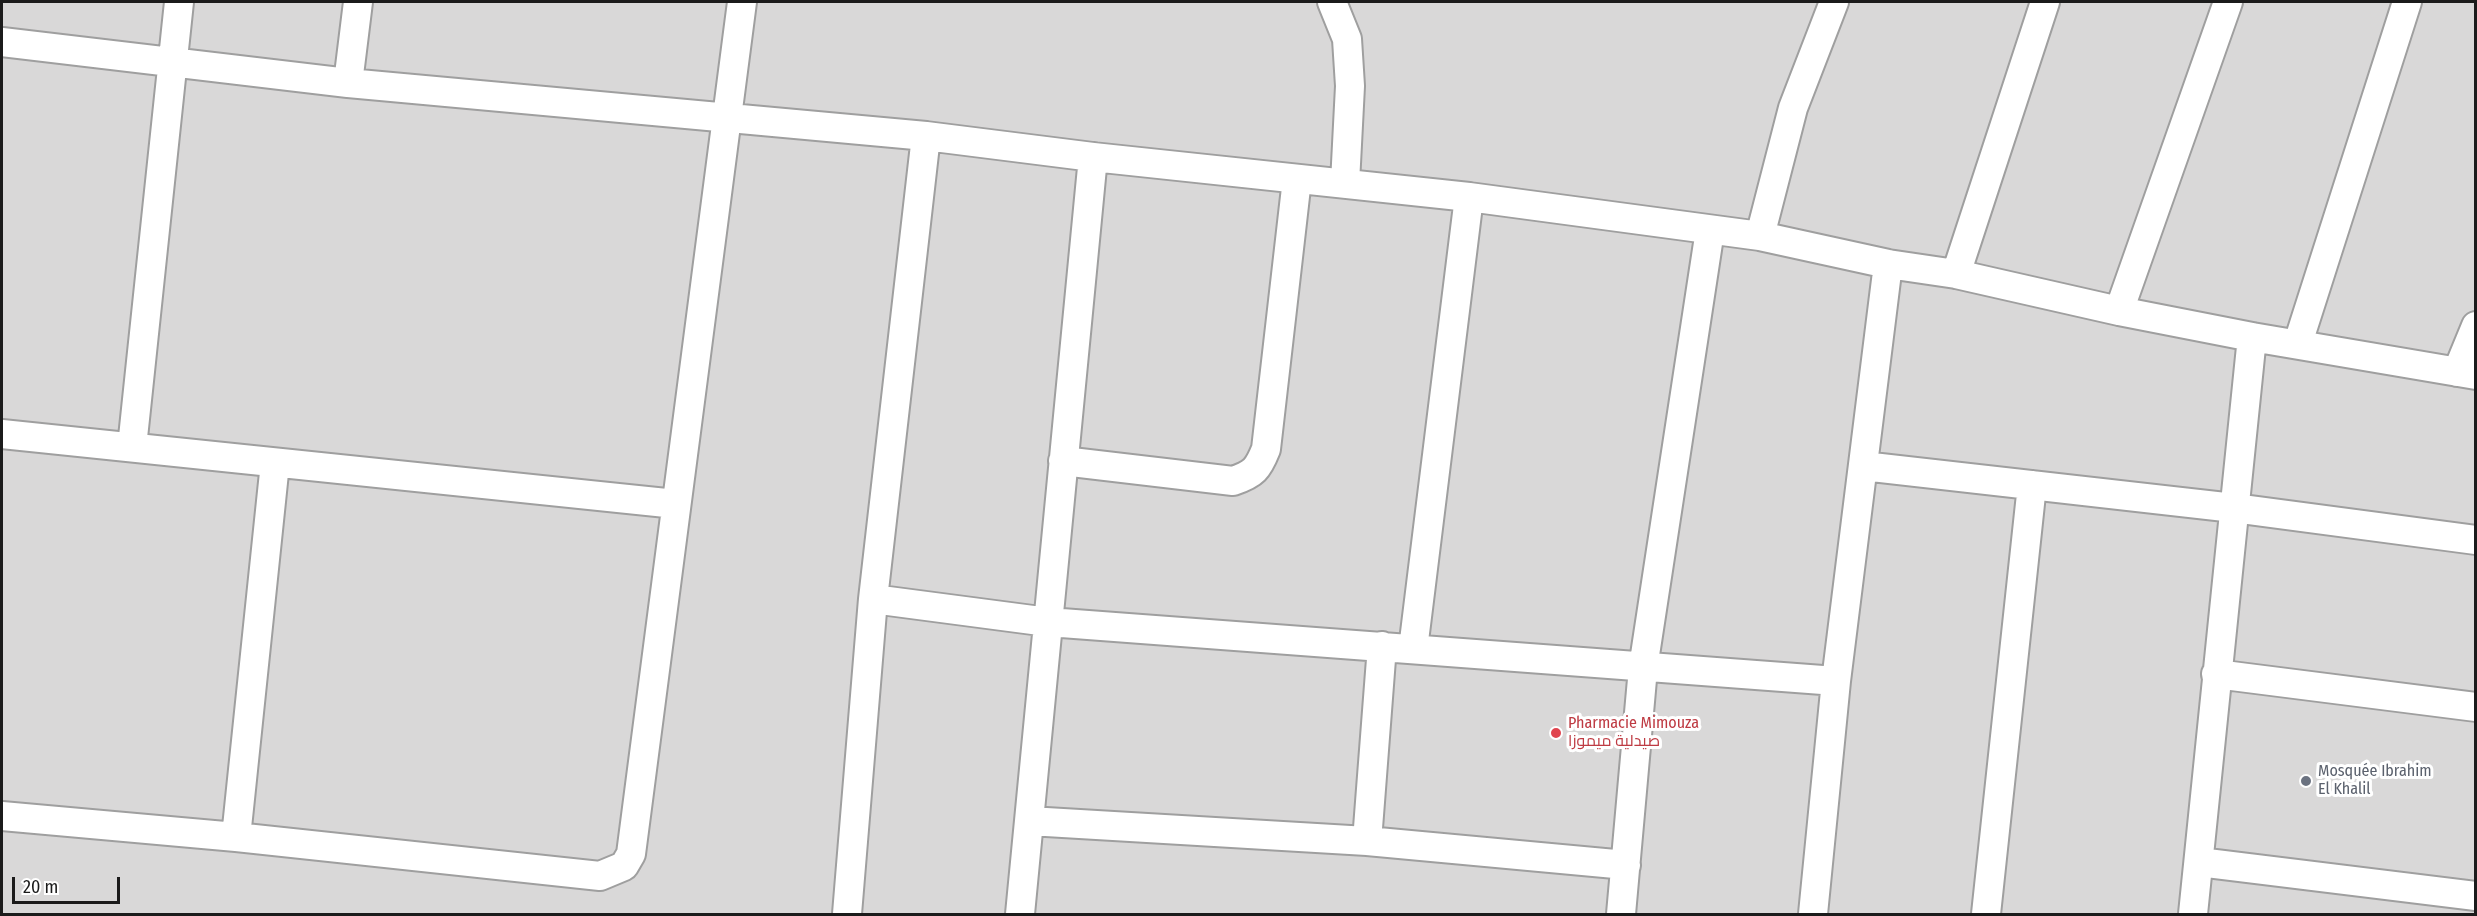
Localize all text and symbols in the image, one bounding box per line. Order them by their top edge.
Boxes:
place label: Pharmacie Mimouza صيدلية ميموزا [1568,714,1699,752]
marker: Pharmacie Mimouza صيدلية ميموزا [1549,726,1563,740]
place label: Mosquée Ibrahim El Khalil [2318,762,2432,800]
marker: Mosquée Ibrahim El Khalil [2299,774,2313,788]
scale bar [15,865,123,903]
text: 20 m [23,876,58,898]

